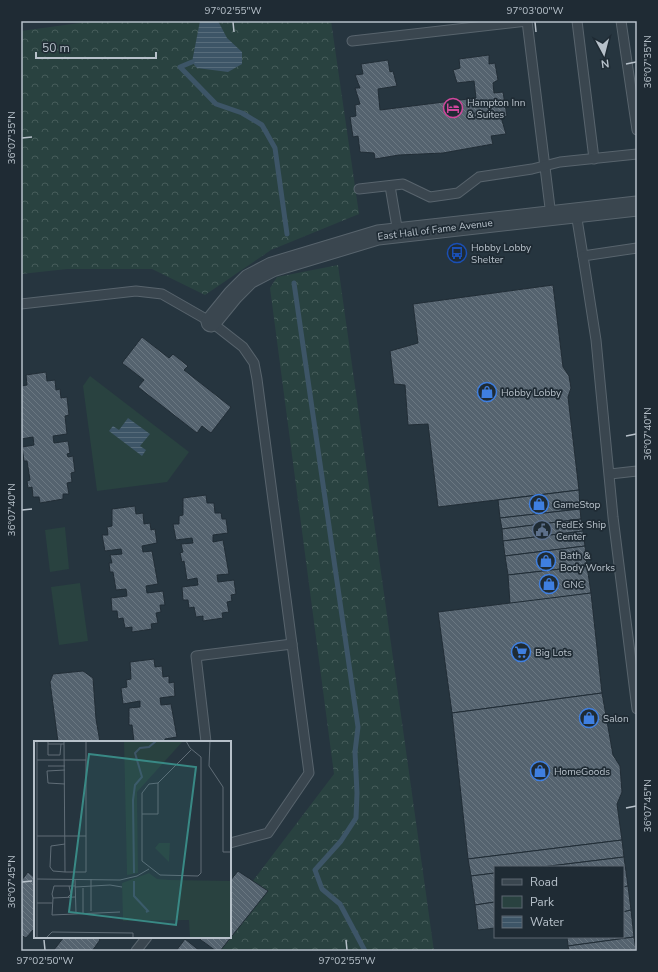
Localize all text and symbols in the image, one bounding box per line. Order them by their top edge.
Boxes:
text: 97°02'55"W [205,4,261,18]
text: 97°03'00"W [507,4,563,18]
scale bar [36,34,156,60]
north arrow [584,34,624,74]
text: 36°07'35"N [641,35,655,89]
text: 50 m [42,40,70,56]
text: N [600,55,610,71]
place label: Hampton Inn & Suites [467,96,525,122]
hotel icon: Hampton Inn & Suites [442,97,464,119]
text: 36°07'35"N [5,111,19,165]
street label: East Hall of Fame Avenue [377,216,493,244]
place label: Hobby Lobby Shelter [471,241,532,267]
bus stop icon: Hobby Lobby Shelter [446,242,468,264]
shop icon: Hobby Lobby [476,381,498,403]
place label: Hobby Lobby [501,386,562,400]
text: 36°07'40"N [641,407,655,461]
text: 36°07'40"N [5,483,19,537]
shop icon: GameStop [528,493,550,515]
place label: GameStop [553,498,601,512]
place label: FedEx Ship Center [556,518,606,544]
public building icon: FedEx Ship Center [531,519,553,541]
place label: Bath & Body Works [560,549,615,575]
shop icon: Bath & Body Works [535,550,557,572]
shop icon: GNC [538,573,560,595]
place label: GNC [563,578,585,592]
supermarket icon: Big Lots [510,641,532,663]
place label: Big Lots [535,646,572,660]
shop icon: Salon [578,707,600,729]
place label: Salon [603,712,629,726]
inset map [34,741,231,938]
shop icon: HomeGoods [529,760,551,782]
place label: HomeGoods [554,765,610,779]
text: 36°07'45"N [641,779,655,833]
text: 36°07'45"N [5,855,19,909]
legend [494,866,624,938]
text: Road [530,874,558,890]
text: Park [530,894,555,910]
text: Water [530,914,564,930]
text: 97°02'50"W [17,954,73,968]
text: 97°02'55"W [319,954,375,968]

